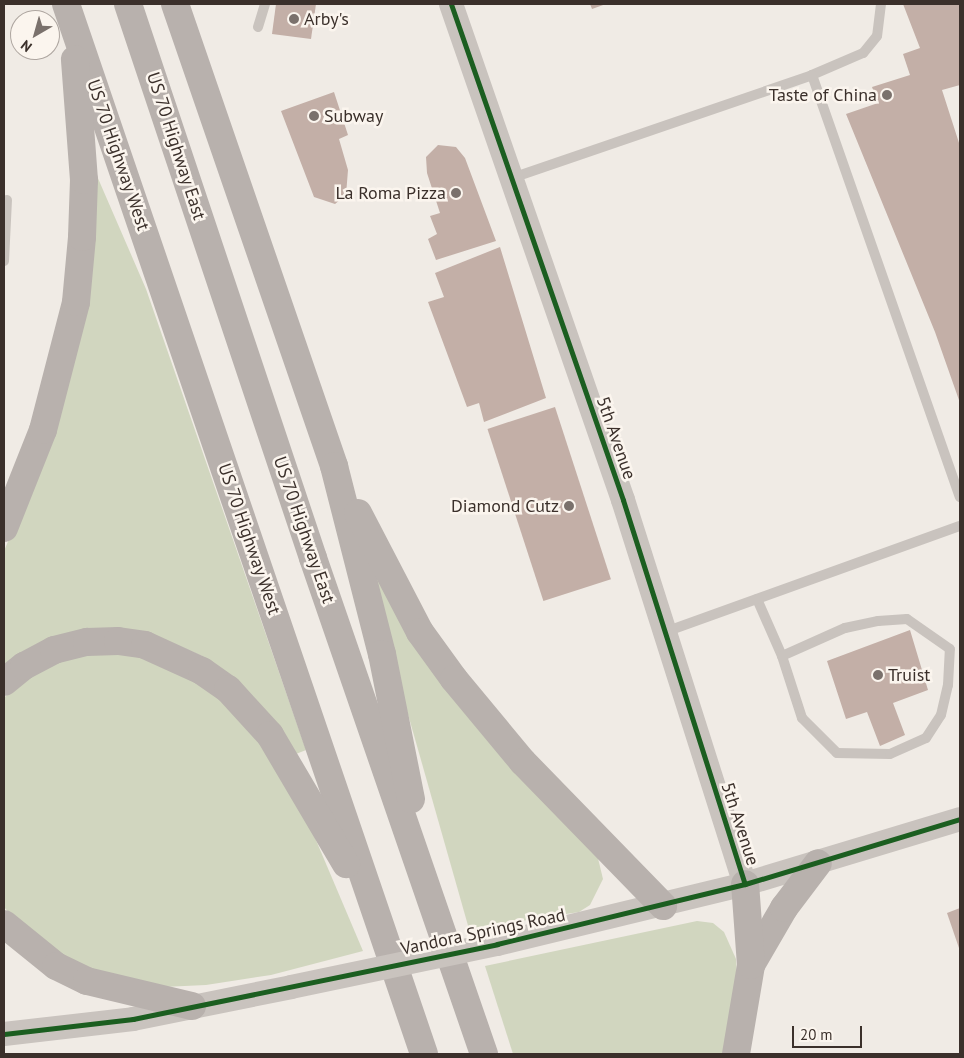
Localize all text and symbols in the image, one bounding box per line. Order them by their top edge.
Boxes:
place label: Arby's [304,8,349,30]
north arrow [10,10,60,60]
marker: Arby's [288,13,300,25]
text: N [17,36,36,56]
street label: US 70 Highway East [142,69,210,223]
street label: US 70 Highway West [82,76,154,234]
place label: Taste of China [769,84,877,106]
marker: Taste of China [881,89,893,101]
place label: Subway [324,105,383,127]
marker: Subway [308,110,320,122]
place label: La Roma Pizza [336,182,446,204]
marker: La Roma Pizza [450,187,462,199]
street label: 5th Avenue [592,393,640,483]
street label: US 70 Highway East [269,453,339,607]
street label: US 70 Highway West [213,460,285,618]
place label: Diamond Cutz [451,495,559,517]
marker: Diamond Cutz [563,500,575,512]
place label: Truist [888,664,930,686]
marker: Truist [872,669,884,681]
street label: 5th Avenue [716,779,764,869]
street label: Vandora Springs Road [399,904,567,960]
scale bar [794,1016,864,1048]
text: 20 m [800,1025,833,1044]

